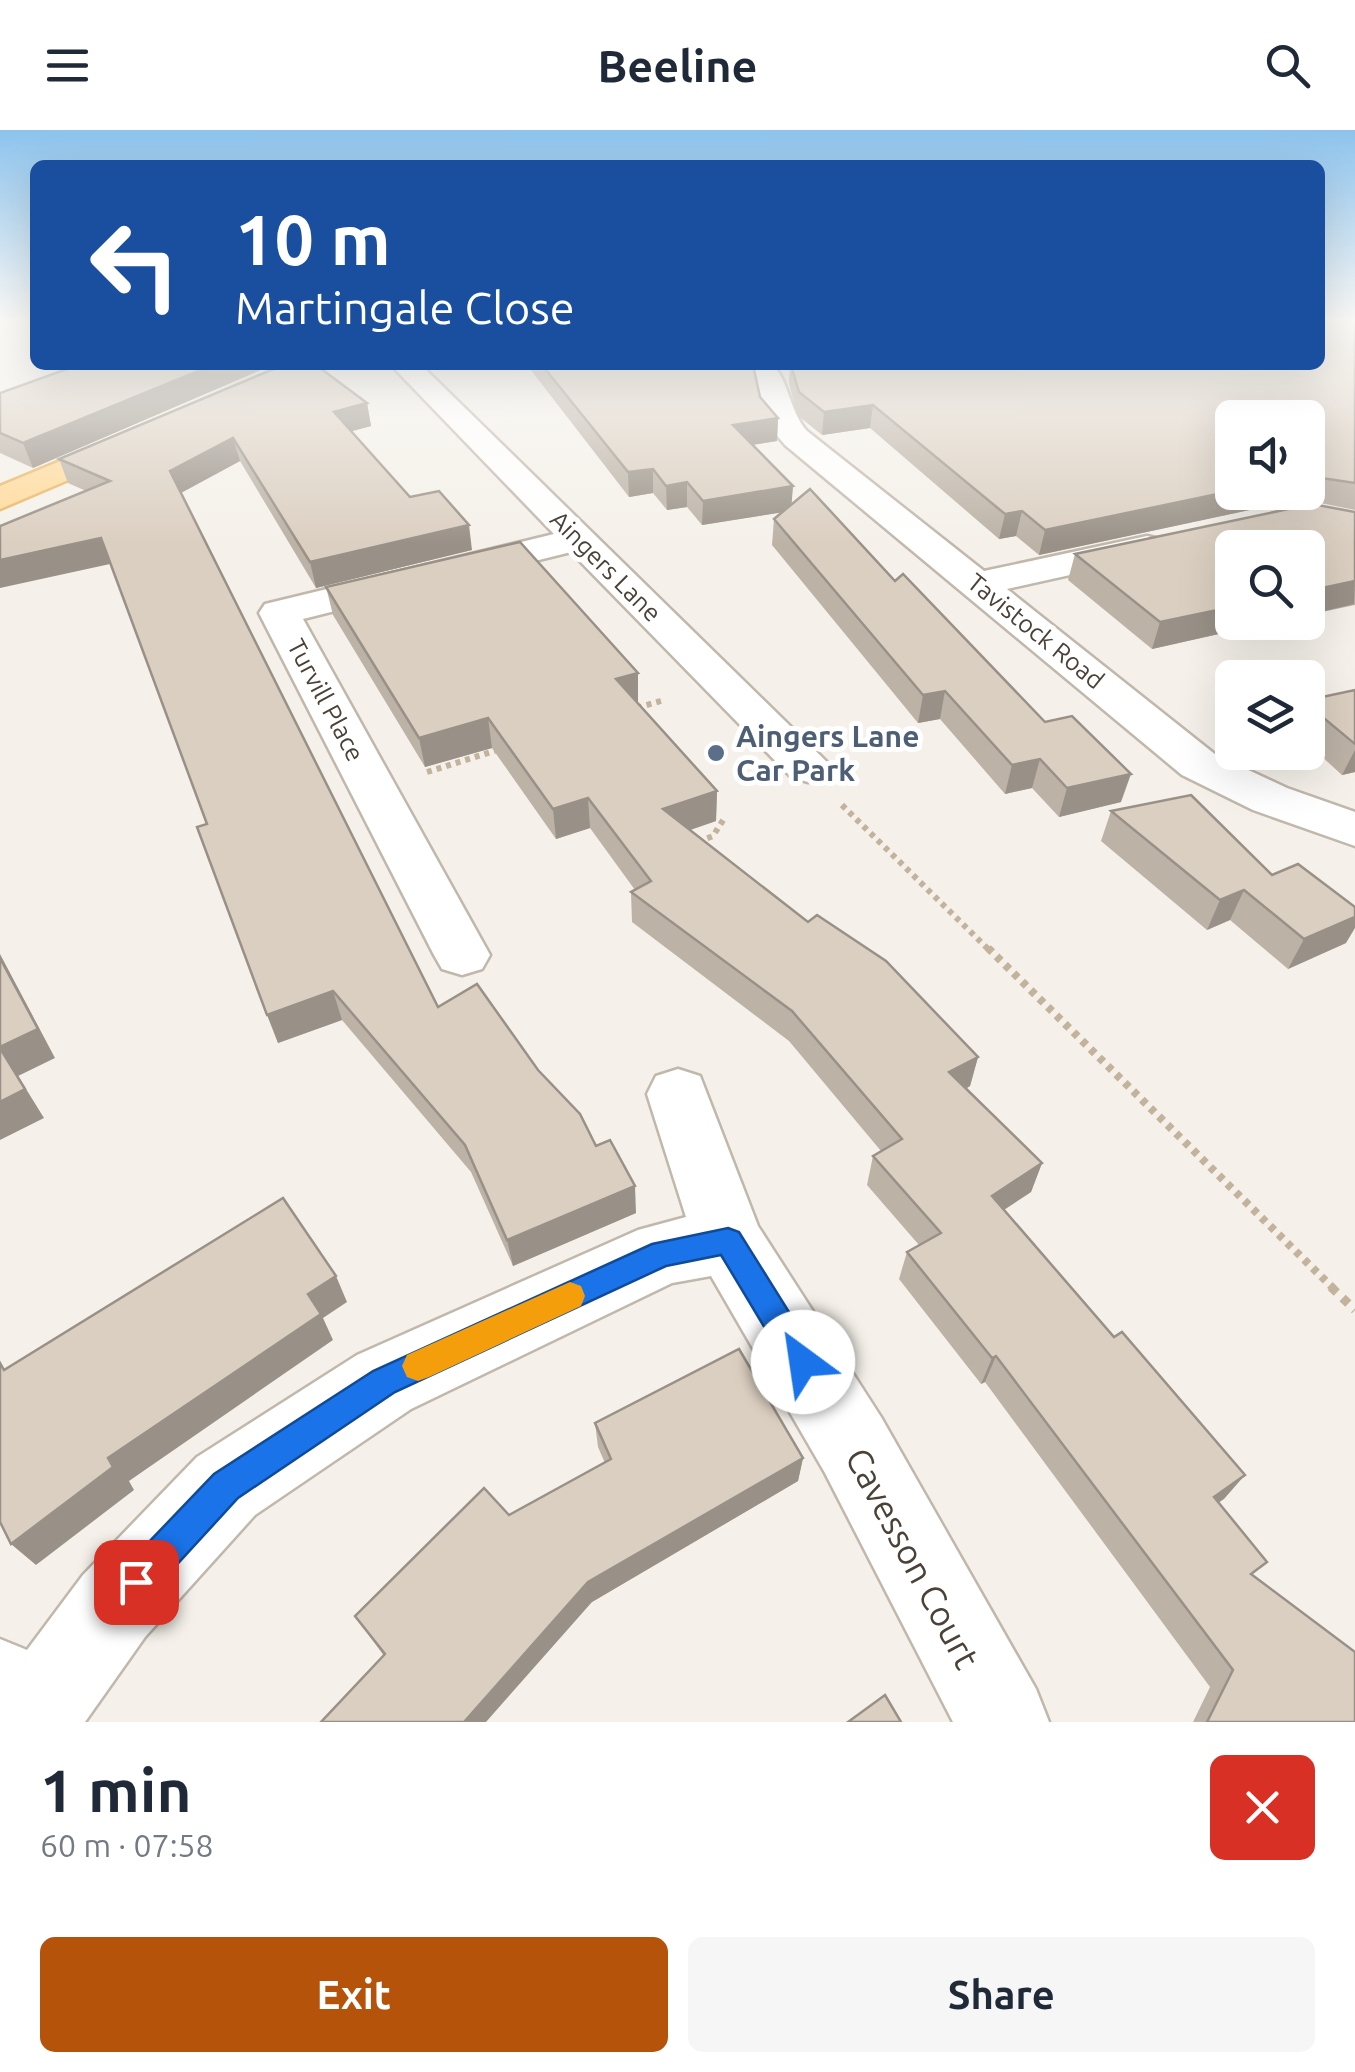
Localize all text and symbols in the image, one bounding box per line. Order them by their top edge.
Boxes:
icon: menu [40,38,95,93]
icon: search [1260,38,1315,93]
text: Beeline [597,40,758,91]
icon: left [70,200,200,330]
text: 10 m [235,200,391,278]
text: Martingale Close [235,282,575,333]
map controls [1215,400,1325,770]
button: sound [1215,400,1325,510]
street label: Aingers Lane [545,505,667,627]
button: search [1215,530,1325,640]
street label: Tavistock Road [962,568,1110,694]
street label: Turvill Place [282,634,370,766]
button: layers [1215,660,1325,770]
place label: Aingers Lane Car Park [736,719,919,787]
marker: Aingers Lane Car Park [705,742,727,764]
position arrow [751,1310,855,1414]
street label: Cavesson Court [838,1441,988,1675]
pin [94,1540,179,1625]
icon: arrive [109,1555,164,1610]
button: close [1210,1755,1315,1860]
text: 1 min [40,1756,192,1823]
text: 60 m · 07:58 [40,1827,214,1863]
button: Exit [40,1937,668,2052]
button: Share [688,1937,1315,2052]

